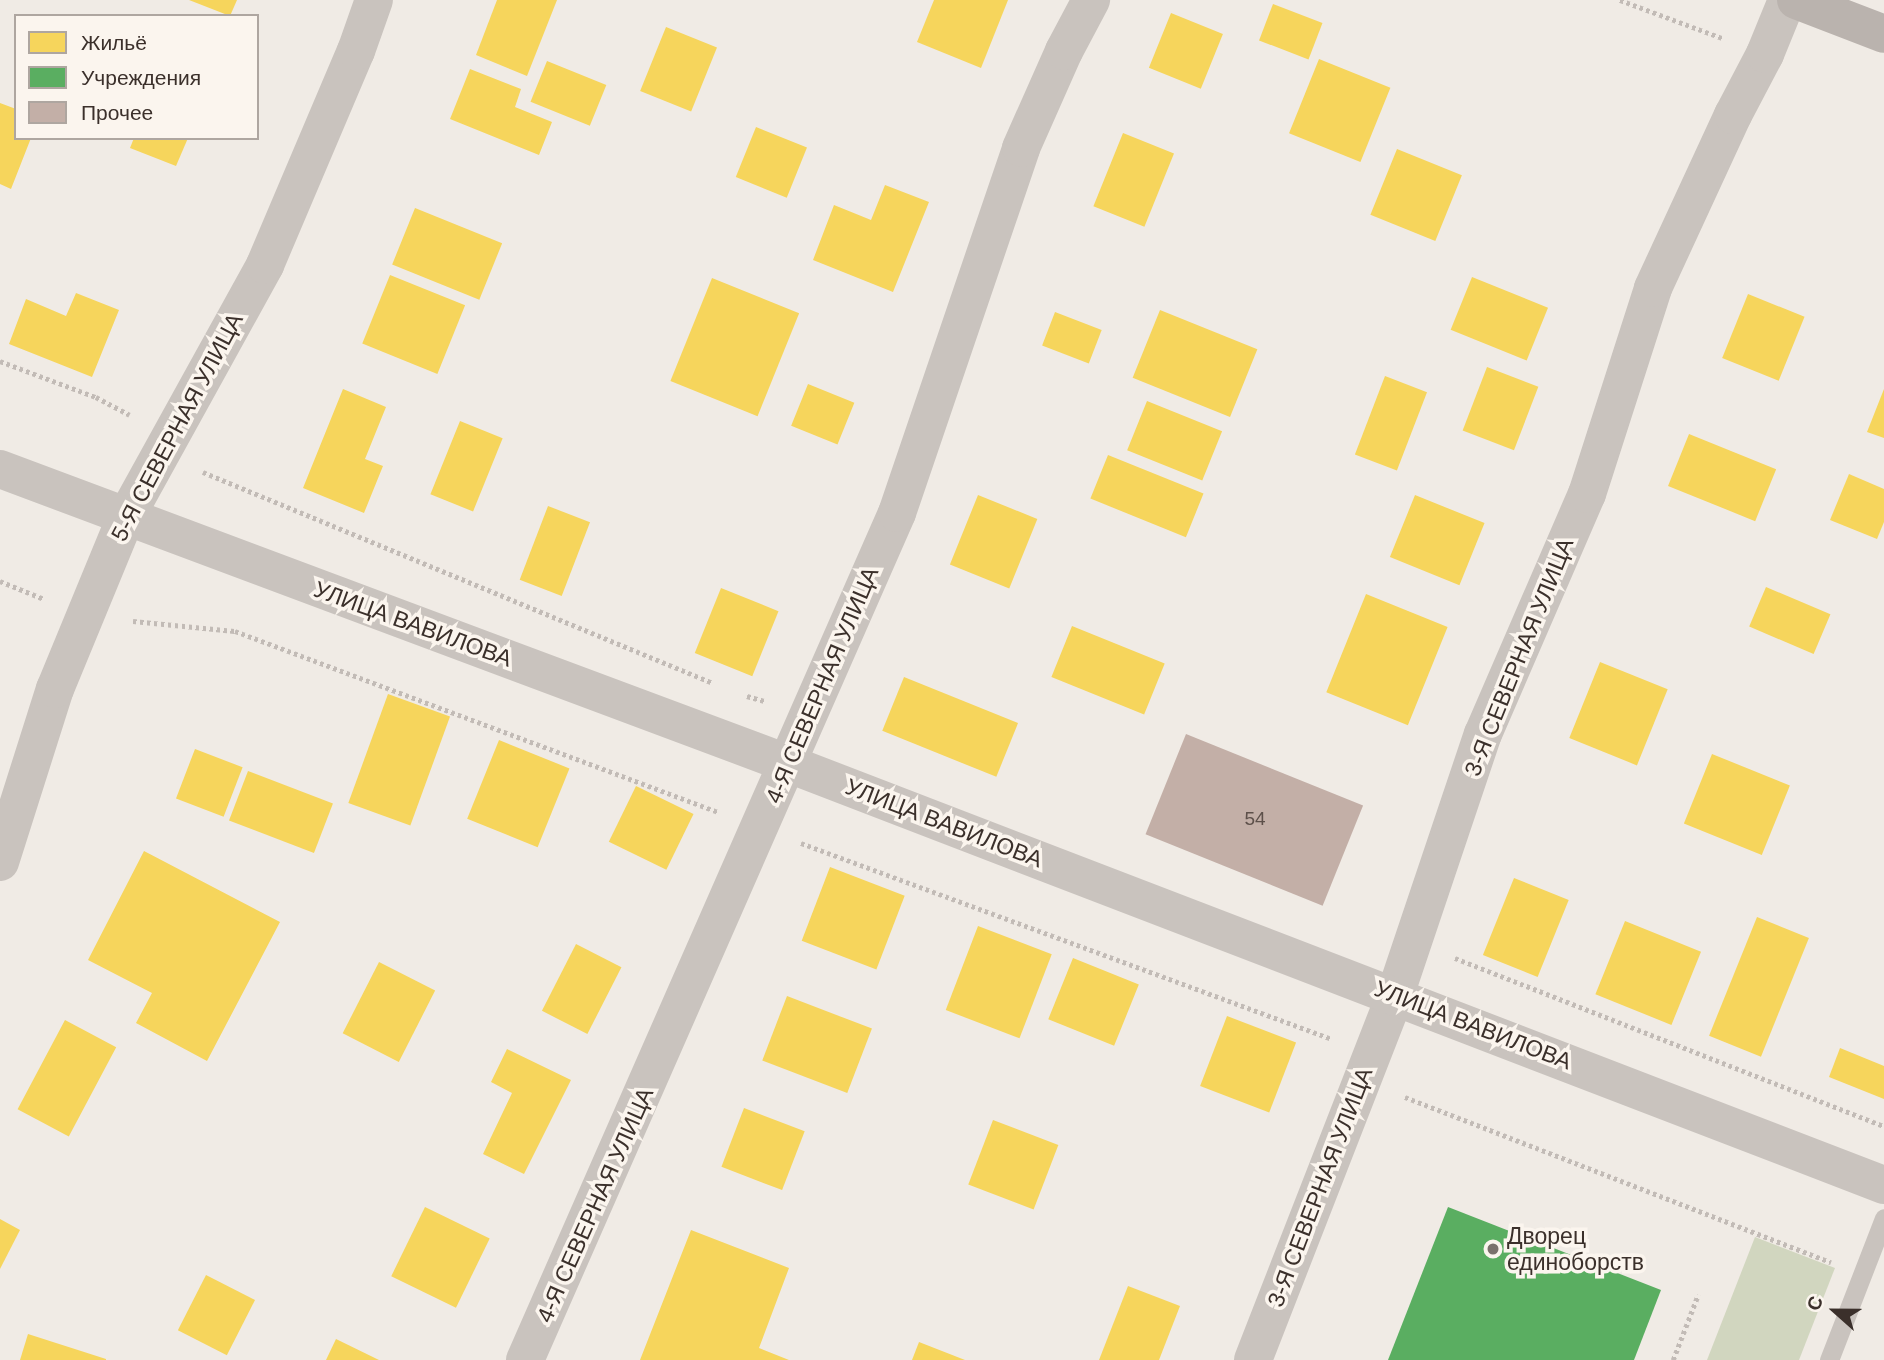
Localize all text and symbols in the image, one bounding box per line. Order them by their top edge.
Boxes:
legend [14,14,259,140]
text: Жильё [81,31,147,54]
text: Учреждения [81,66,201,89]
text: Прочее [81,101,153,124]
street label: 5-Я СЕВЕРНАЯ УЛИЦА [105,308,249,546]
street label: 3-Я СЕВЕРНАЯ УЛИЦА [1459,534,1579,780]
street label: 4-Я СЕВЕРНАЯ УЛИЦА [760,563,884,807]
street label: УЛИЦА ВАВИЛОВА [310,575,516,673]
street label: УЛИЦА ВАВИЛОВА [842,773,1046,873]
house number: 54 [1244,808,1266,830]
street label: УЛИЦА ВАВИЛОВА [1371,975,1575,1075]
street label: 3-Я СЕВЕРНАЯ УЛИЦА [1262,1063,1378,1311]
street label: 4-Я СЕВЕРНАЯ УЛИЦА [531,1083,659,1327]
place label: Дворец единоборств [1507,1222,1644,1276]
marker: Дворец единоборств [1485,1241,1501,1257]
north arrow [1800,1276,1870,1346]
text: С [1803,1293,1827,1313]

